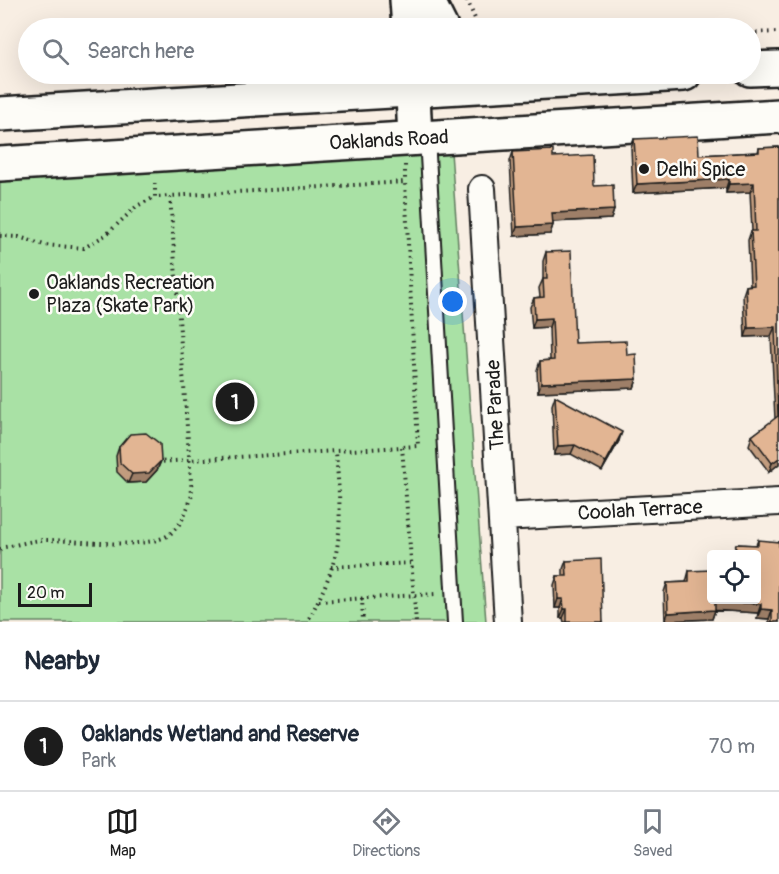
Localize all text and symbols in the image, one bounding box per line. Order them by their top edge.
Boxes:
search box [18,18,761,84]
icon: search [39,35,72,68]
text: Search here [87,37,194,65]
street label: Oaklands Road [329,124,449,156]
place label: Delhi Spice [656,157,745,182]
marker: Delhi Spice [637,162,651,176]
place label: Oaklands Recreation Plaza (Skate Park) [46,270,215,318]
marker: Oaklands Recreation Plaza (Skate Park) [27,287,41,301]
your location [438,287,467,316]
street label: The Parade [480,359,510,451]
pin: 1 [216,380,254,424]
street label: Coolah Terrace [577,494,703,526]
map controls [707,550,761,604]
button: locate [707,550,761,604]
scale bar [18,580,92,608]
text: 20 m [27,583,65,603]
text: Nearby [24,645,100,677]
text: Oaklands Wetland and Reserve [81,720,359,748]
text: 1 [40,734,47,759]
text: 70 m [709,734,755,759]
text: Park [81,748,116,773]
tab: Map [106,805,139,861]
tab: Directions [352,805,420,861]
tab: Saved [633,805,673,861]

